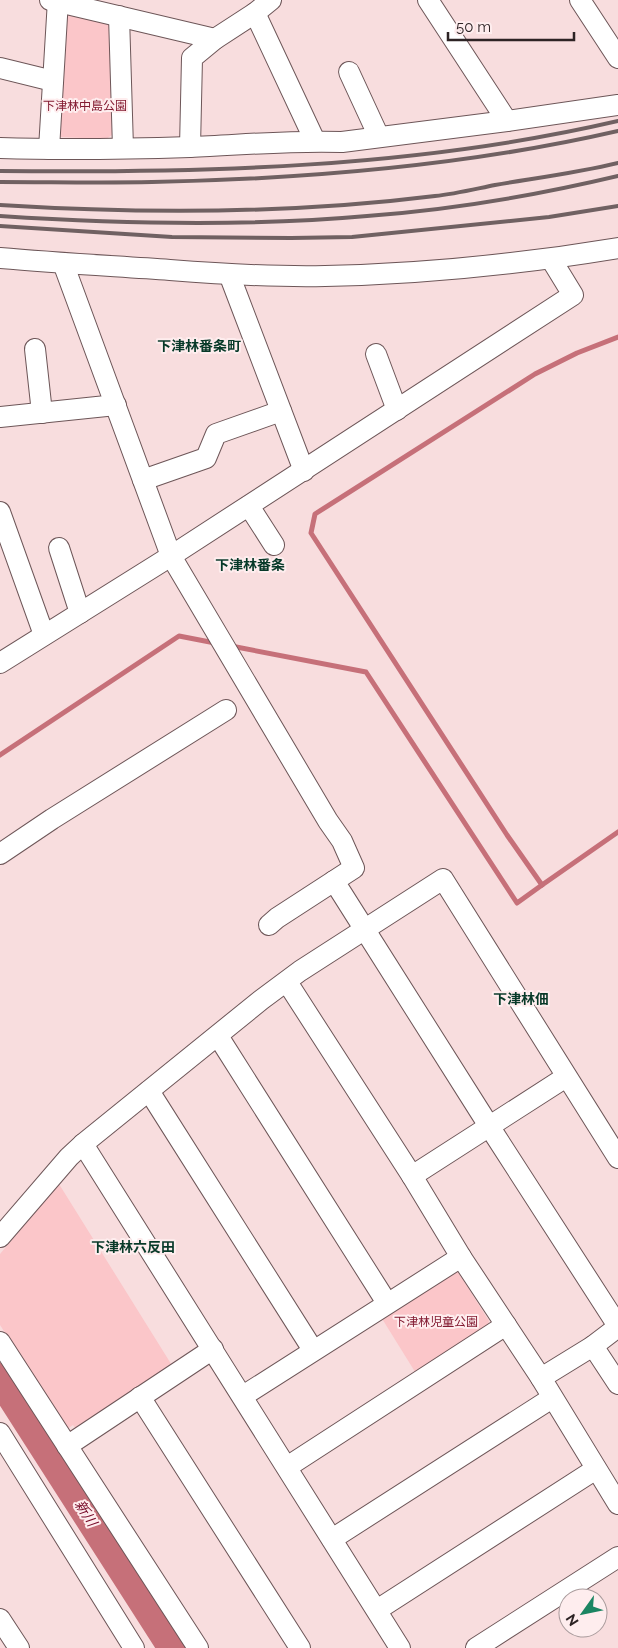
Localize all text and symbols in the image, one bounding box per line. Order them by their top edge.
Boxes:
scale bar [448,10,574,42]
text: 50 m [456,18,491,36]
park label: 下津林中島公園 [43,99,127,113]
district label: 下津林番条町 [157,338,241,354]
district label: 下津林番条 [215,557,285,573]
district label: 下津林佃 [493,991,549,1007]
district label: 下津林六反田 [91,1239,175,1255]
park label: 下津林児童公園 [394,1315,478,1329]
water label: 新川 [72,1497,101,1531]
north arrow [558,1588,608,1638]
text: N [562,1611,582,1629]

